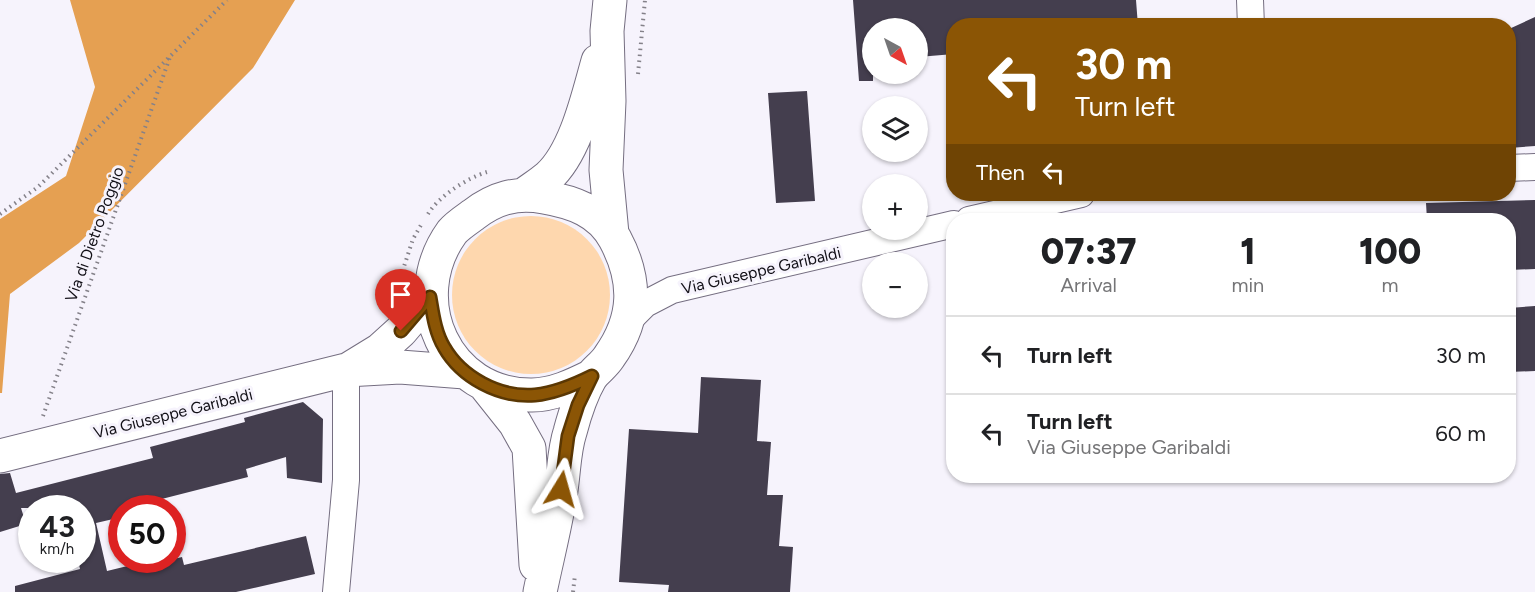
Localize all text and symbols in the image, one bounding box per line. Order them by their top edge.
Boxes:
north arrow [862,18,928,84]
map controls [862,18,928,318]
text: 30 m [1075,39,1172,90]
icon: left [976,42,1054,120]
text: Turn left [1075,90,1175,123]
button: layers [862,96,928,162]
icon: left [1037,156,1070,189]
text: Then [976,159,1025,186]
street label: Via di Dietro Poggio [61,164,128,304]
button: + [862,174,928,240]
text: 07:37 [1041,230,1137,273]
text: 1 [1240,230,1256,273]
text: 100 [1359,230,1421,273]
street label: Via Giuseppe Garibaldi [680,243,843,298]
button: − [862,252,928,318]
pin [375,269,426,331]
text: Arrival [1060,273,1117,297]
text: min [1231,273,1264,297]
text: m [1382,273,1399,297]
icon: arrive [384,278,417,311]
icon: left [976,339,1009,372]
text: Turn left [1027,342,1113,369]
text: 30 m [1436,342,1486,369]
street label: Via Giuseppe Garibaldi [92,385,255,442]
text: Turn left [1027,408,1113,435]
icon: left [976,417,1009,450]
text: 60 m [1435,420,1486,447]
text: Via Giuseppe Garibaldi [1027,435,1231,459]
position arrow [529,457,593,521]
speed limit sign: 50 [108,495,186,573]
text: 43 [39,508,75,545]
text: km/h [40,540,74,558]

